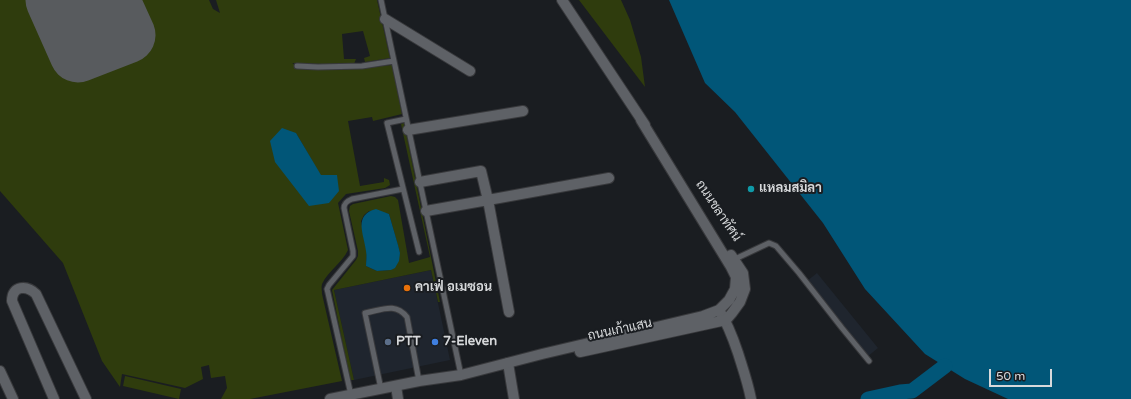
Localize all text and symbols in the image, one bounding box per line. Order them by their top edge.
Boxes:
street label: ถนนชลาทัศน์ [692,177,744,245]
place label: แหลมสมิลา [759,181,822,197]
marker: แหลมสมิลา [746,184,756,194]
place label: คาเฟ่ อเมซอน [415,280,492,296]
marker: คาเฟ่ อเมซอน [402,283,412,293]
street label: ถนนเก้าแสน [586,316,654,344]
place label: PTT [396,334,421,350]
place label: 7-Eleven [443,334,497,350]
marker: PTT [383,337,393,347]
marker: 7-Eleven [430,337,440,347]
scale bar [991,361,1054,387]
text: 50 m [996,369,1025,383]

